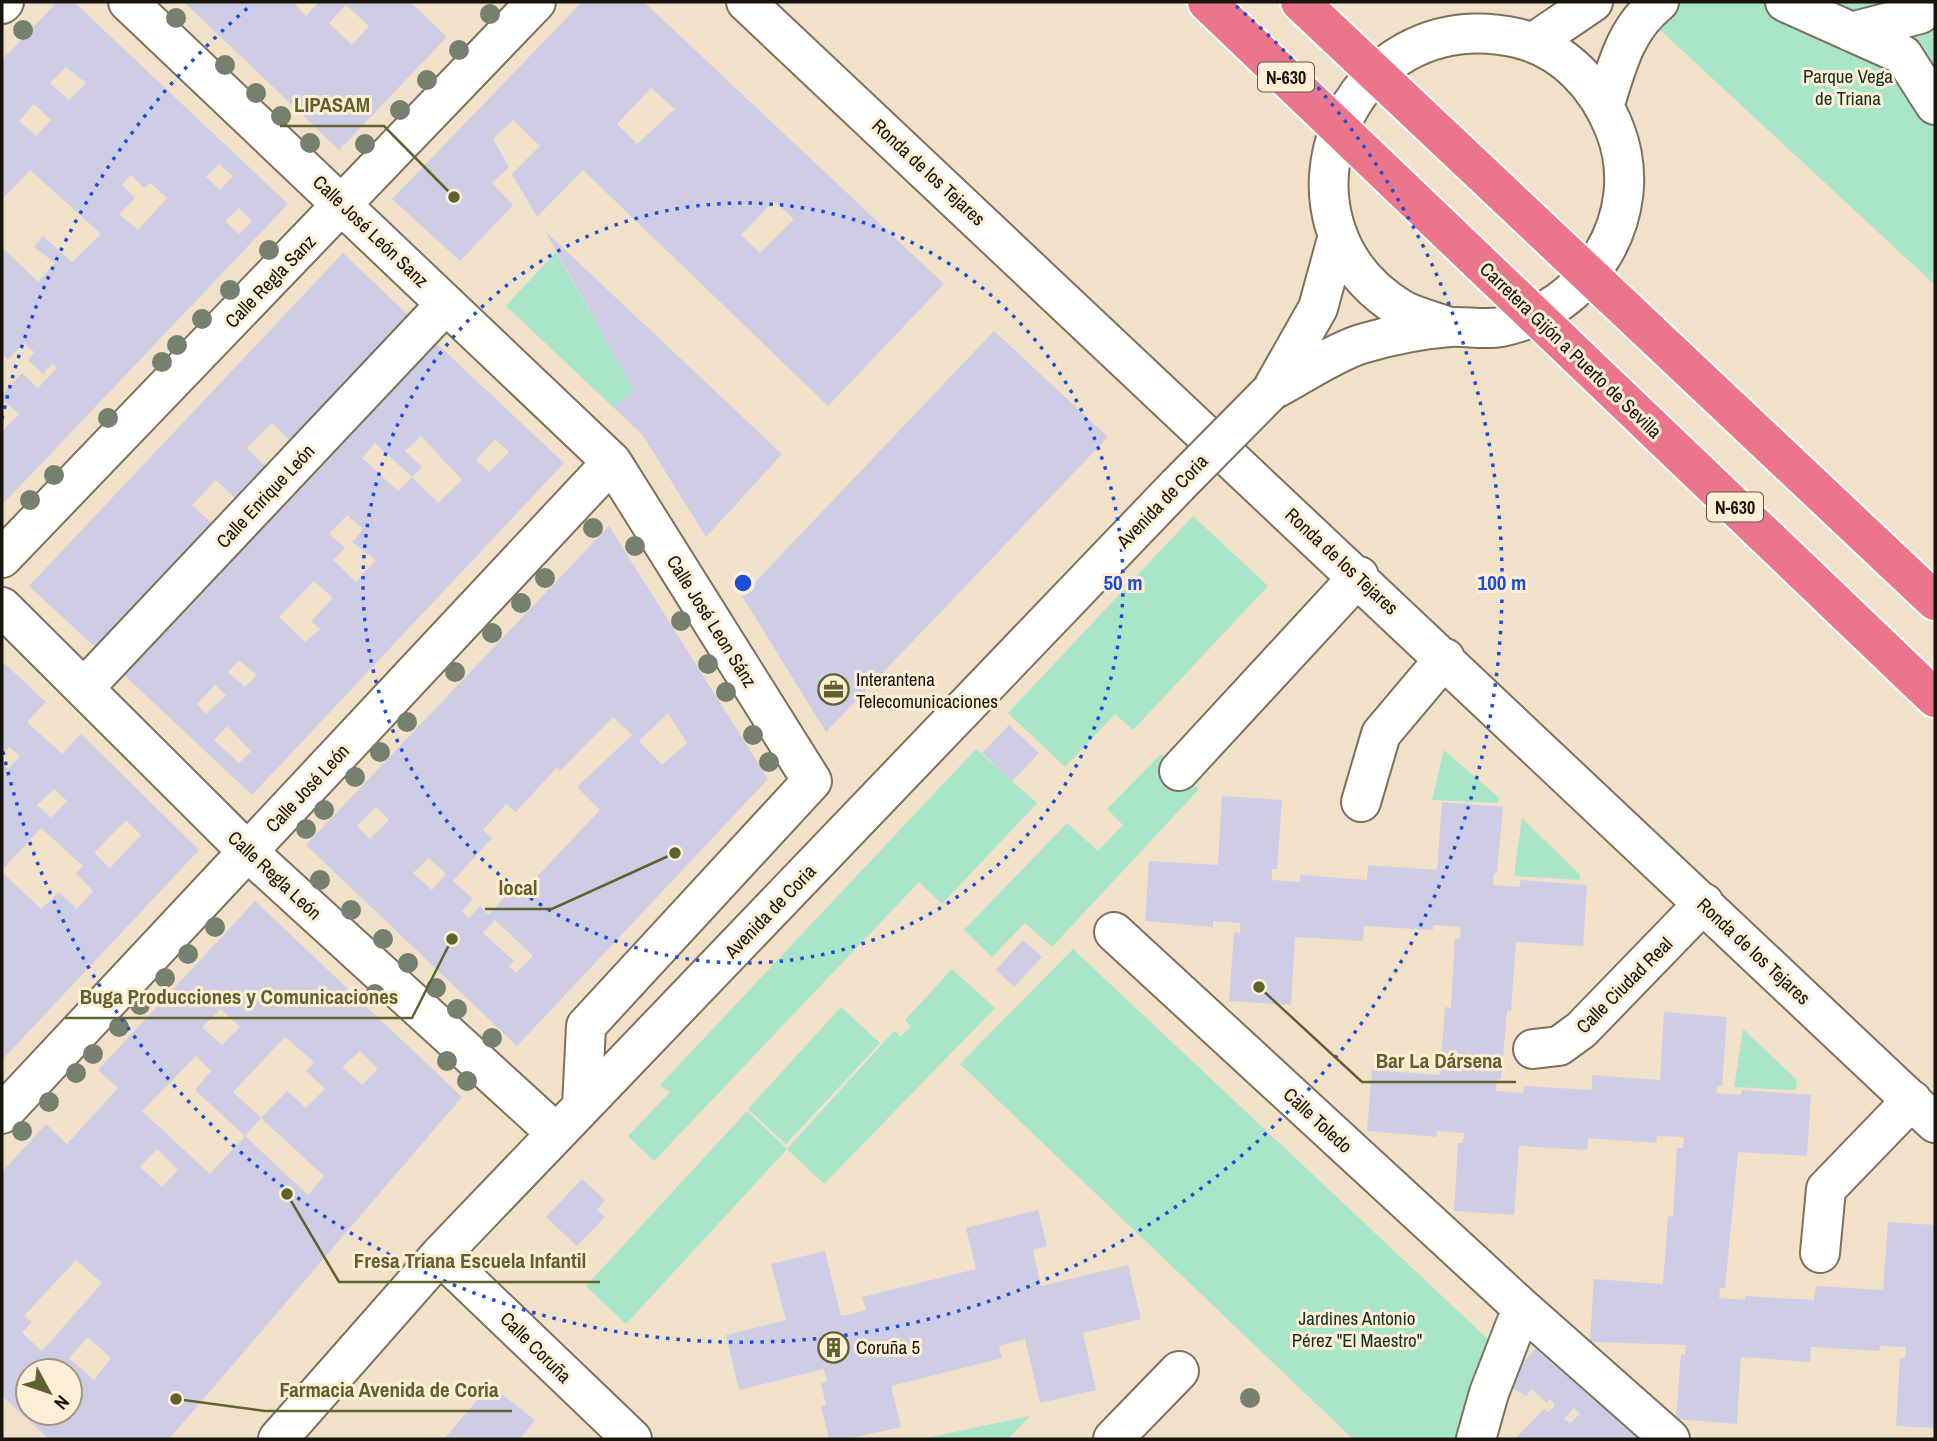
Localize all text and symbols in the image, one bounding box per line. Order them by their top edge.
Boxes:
road number: N-630 [1258,62,1314,92]
park label: Parque Vega de Triana [1803,63,1893,111]
callout: LIPASAM [280,84,384,126]
text: LIPASAM [294,90,370,119]
street label: Ronda de los Tejares [867,113,991,231]
street label: Calle José León Sanz [307,169,435,293]
street label: Calle Regla Sanz [219,229,321,333]
street label: Carretera Gijón a Puerto de Sevilla [1474,256,1668,444]
street label: Calle Enrique León [210,438,320,554]
street label: Avenida de Coria [1110,448,1214,554]
road number: N-630 [1707,492,1763,522]
street label: Ronda de los Tejares [1280,502,1404,620]
street label: Calle José Leon Sánz [661,550,763,692]
text: 50 m [1103,568,1143,597]
text: 100 m [1478,568,1526,597]
centre of rings [731,571,755,595]
place label: Interantena Telecomunicaciones [856,666,998,714]
office icon: Interantena Telecomunicaciones [816,673,850,707]
street label: Calle José León [259,738,355,838]
street label: Calle Regla León [222,825,328,925]
street label: Avenida de Coria [718,858,822,964]
callout: local [485,867,552,909]
text: local [498,873,538,902]
street label: Ronda de los Tejares [1692,892,1816,1010]
street label: Calle Ciudad Real [1570,931,1678,1039]
callout: Buga Producciones y Comunicaciones [65,976,412,1018]
text: Buga Producciones y Comunicaciones [80,982,398,1011]
callout: Bar La Dársena [1362,1040,1516,1082]
text: Bar La Dársena [1376,1046,1503,1075]
street label: Calle Toledo [1278,1081,1358,1159]
callout: Fresa Triana Escuela Infantil [339,1240,600,1282]
text: Fresa Triana Escuela Infantil [354,1246,586,1275]
park label: Jardines Antonio Pérez "El Maestro" [1292,1305,1422,1353]
street label: Calle Coruña [495,1306,578,1389]
building icon: Coruña 5 [816,1330,850,1364]
place label: Coruña 5 [856,1334,920,1360]
north arrow [14,1357,84,1427]
callout: Farmacia Avenida de Coria [265,1369,512,1411]
text: Farmacia Avenida de Coria [280,1375,499,1404]
text: N [48,1390,76,1416]

